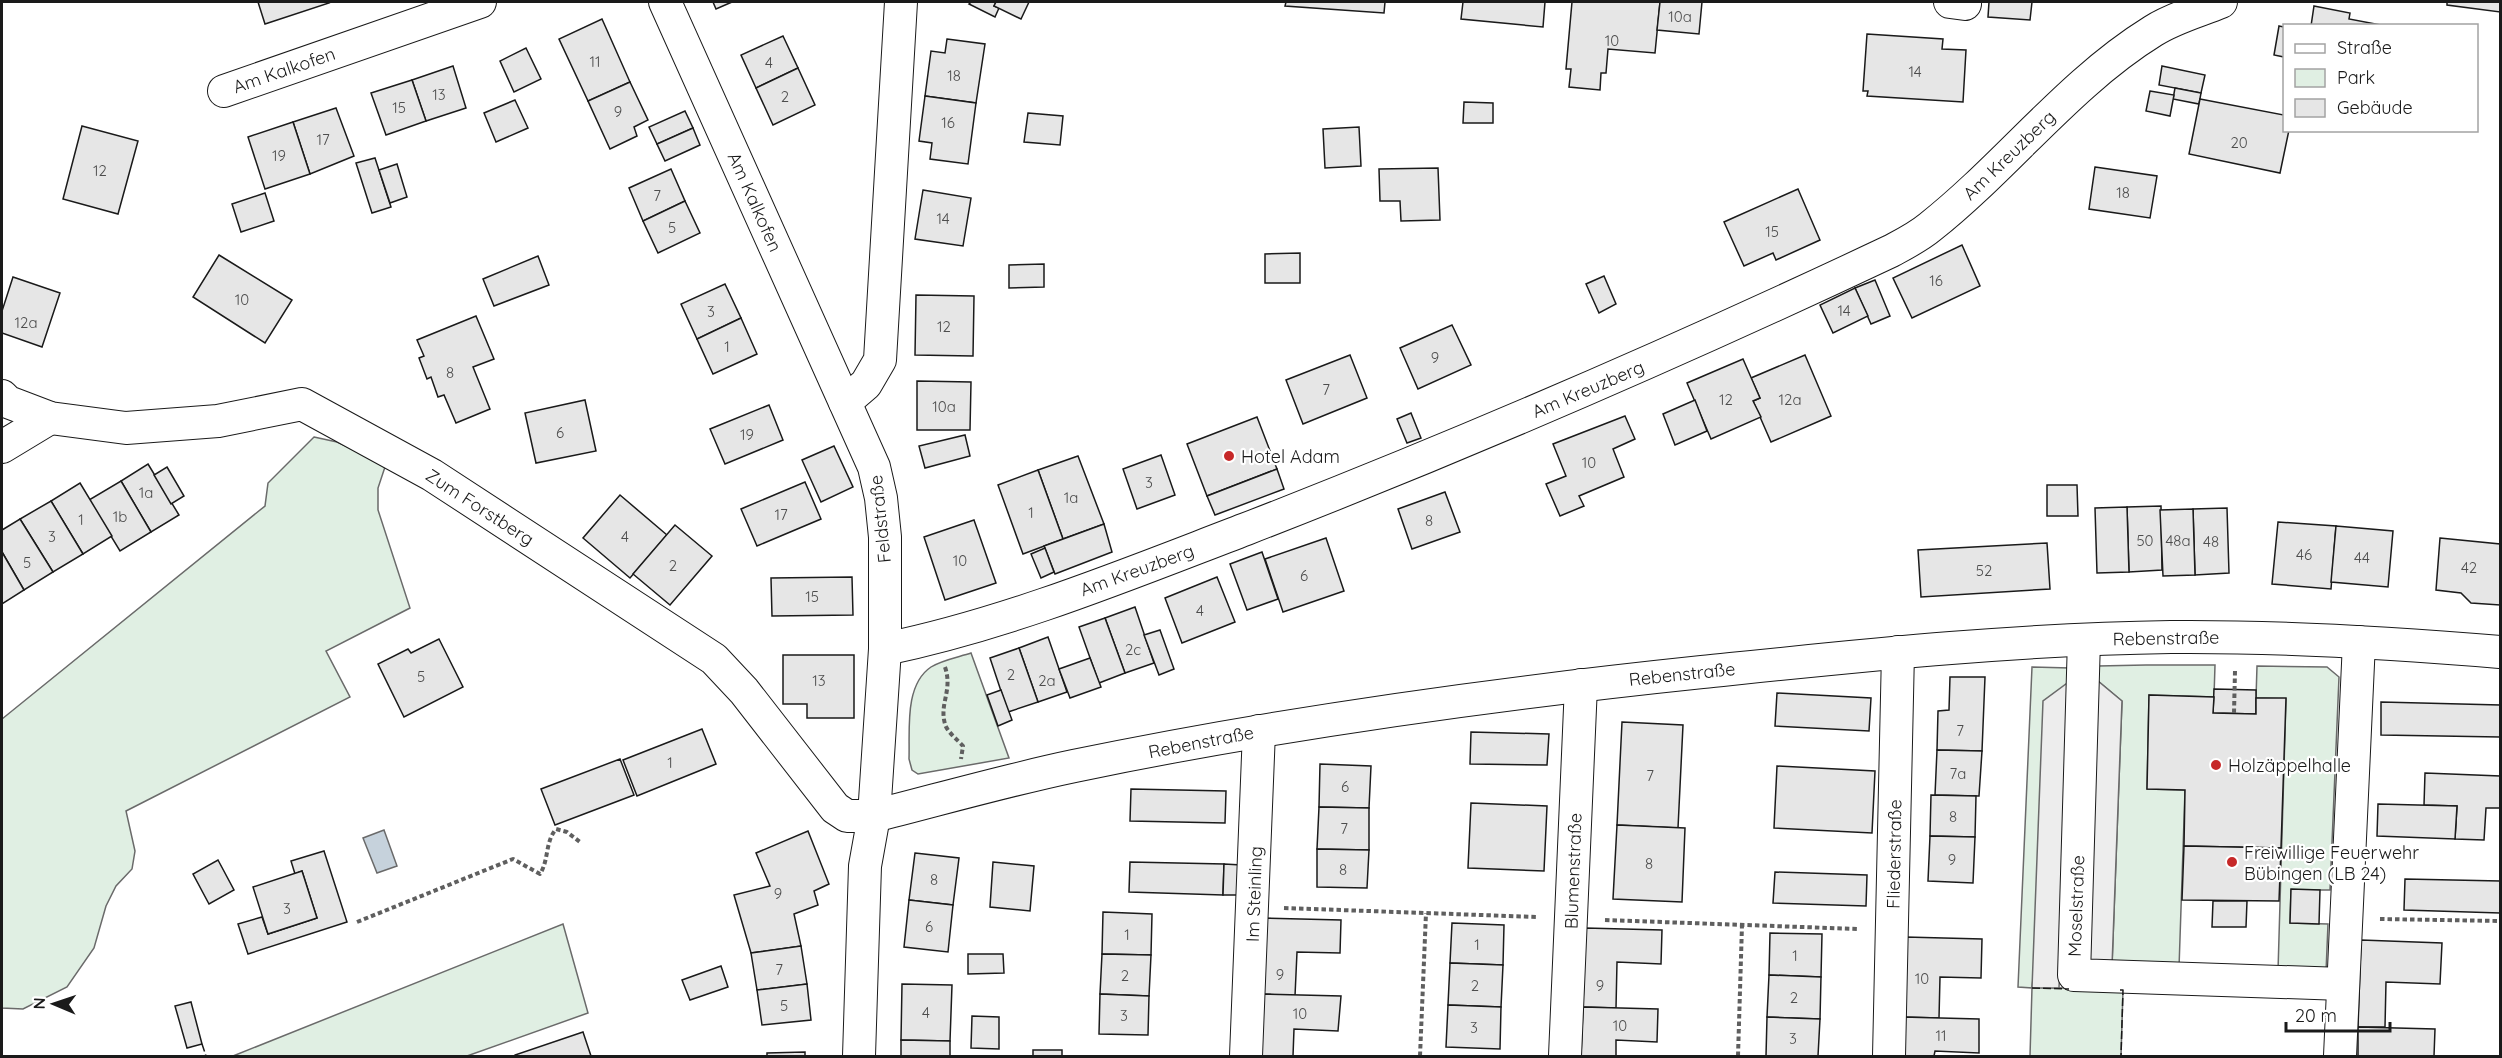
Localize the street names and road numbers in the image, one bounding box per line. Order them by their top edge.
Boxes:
street label: Am Kalkofen [230,42,338,98]
street label: Am Kreuzberg [1958,105,2060,205]
street label: Am Kalkofen [723,149,787,255]
street label: Am Kreuzberg [1528,355,1648,423]
street label: Zum Forstberg [422,464,538,550]
street label: Feldstraße [864,474,896,564]
street label: Am Kreuzberg [1077,539,1197,601]
street label: Rebenstraße [2112,626,2220,650]
street label: Rebenstraße [1628,657,1736,691]
street label: Rebenstraße [1146,721,1256,763]
street label: Fliederstraße [1882,799,1906,909]
street label: Blumenstraße [1559,813,1587,929]
street label: Im Steinling [1241,846,1267,942]
street label: Moselstraße [2063,855,2089,957]

